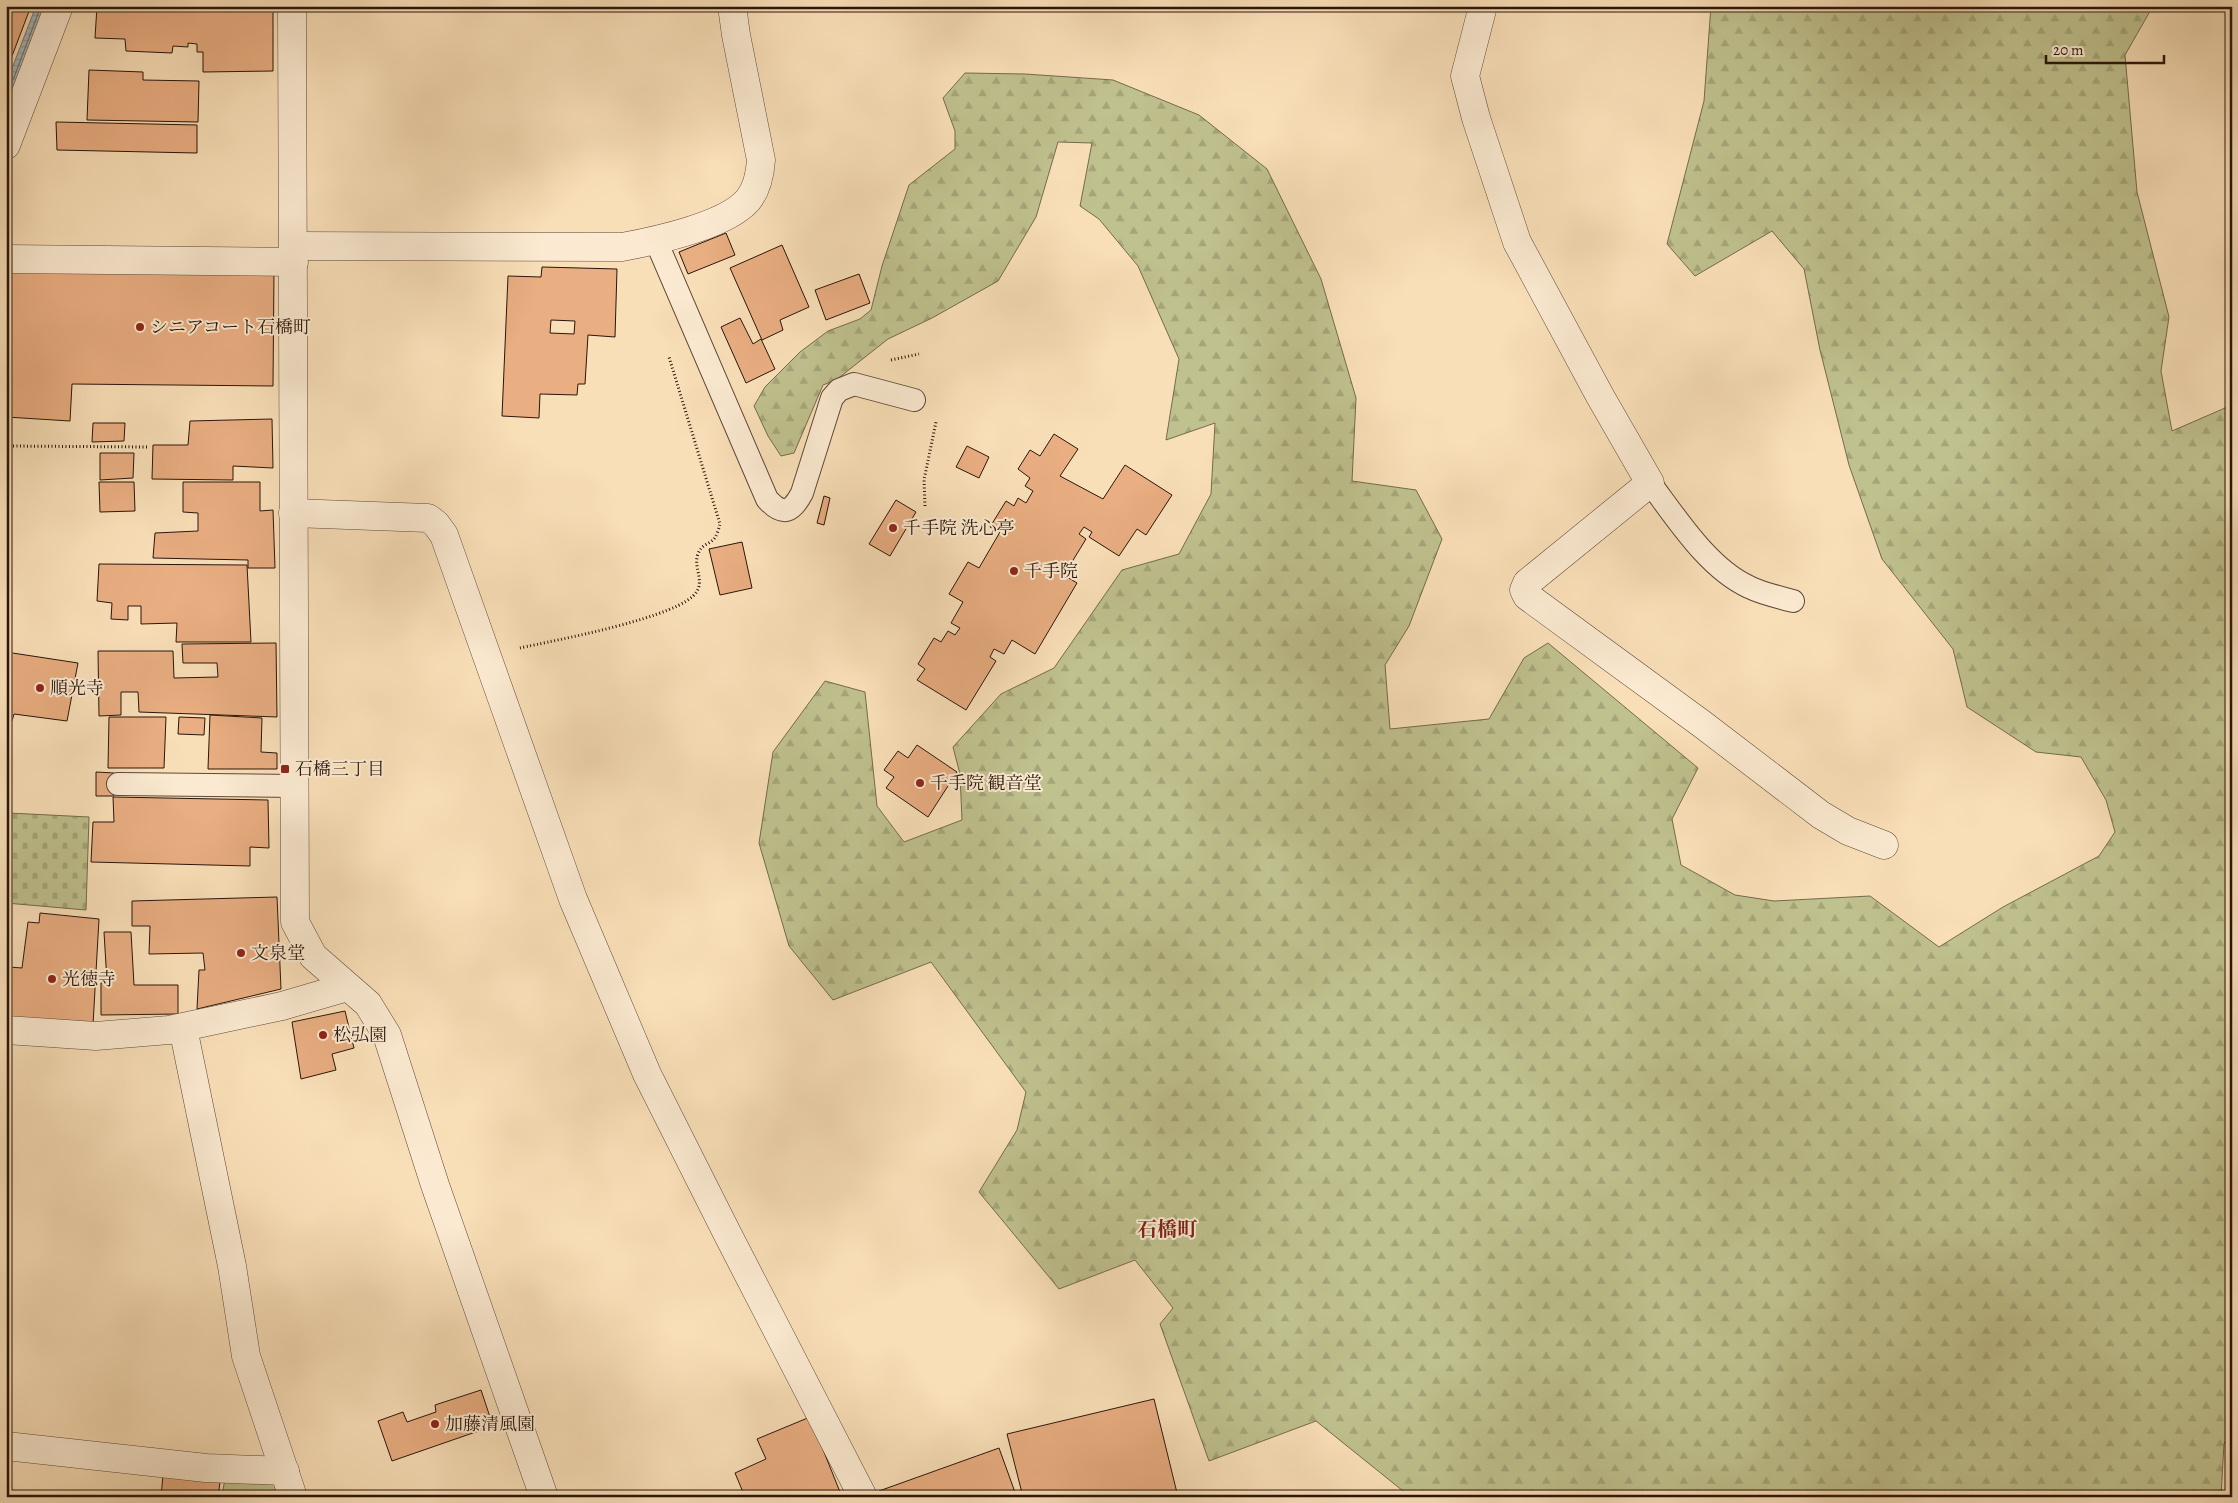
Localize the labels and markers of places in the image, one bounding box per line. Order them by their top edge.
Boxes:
place label: シニアコート石橋町 [150,315,311,339]
marker: シニアコート石橋町 [134,321,146,333]
place label: 千手院 洗心亭 [903,516,1015,540]
marker: 千手院 洗心亭 [887,522,899,534]
place label: 千手院 [1024,559,1078,583]
marker: 千手院 [1008,565,1020,577]
place label: 順光寺 [50,676,104,700]
marker: 順光寺 [34,682,46,694]
place label: 石橋三丁目 [295,757,385,781]
marker: 石橋三丁目 [279,763,291,775]
place label: 千手院 観音堂 [930,771,1042,795]
marker: 千手院 観音堂 [914,777,926,789]
place label: 文泉堂 [251,941,305,965]
marker: 文泉堂 [235,947,247,959]
place label: 光徳寺 [62,967,116,991]
marker: 光徳寺 [46,973,58,985]
place label: 松弘園 [333,1023,387,1047]
marker: 松弘園 [317,1029,329,1041]
place label: 加藤清風園 [445,1412,535,1436]
marker: 加藤清風園 [429,1418,441,1430]

